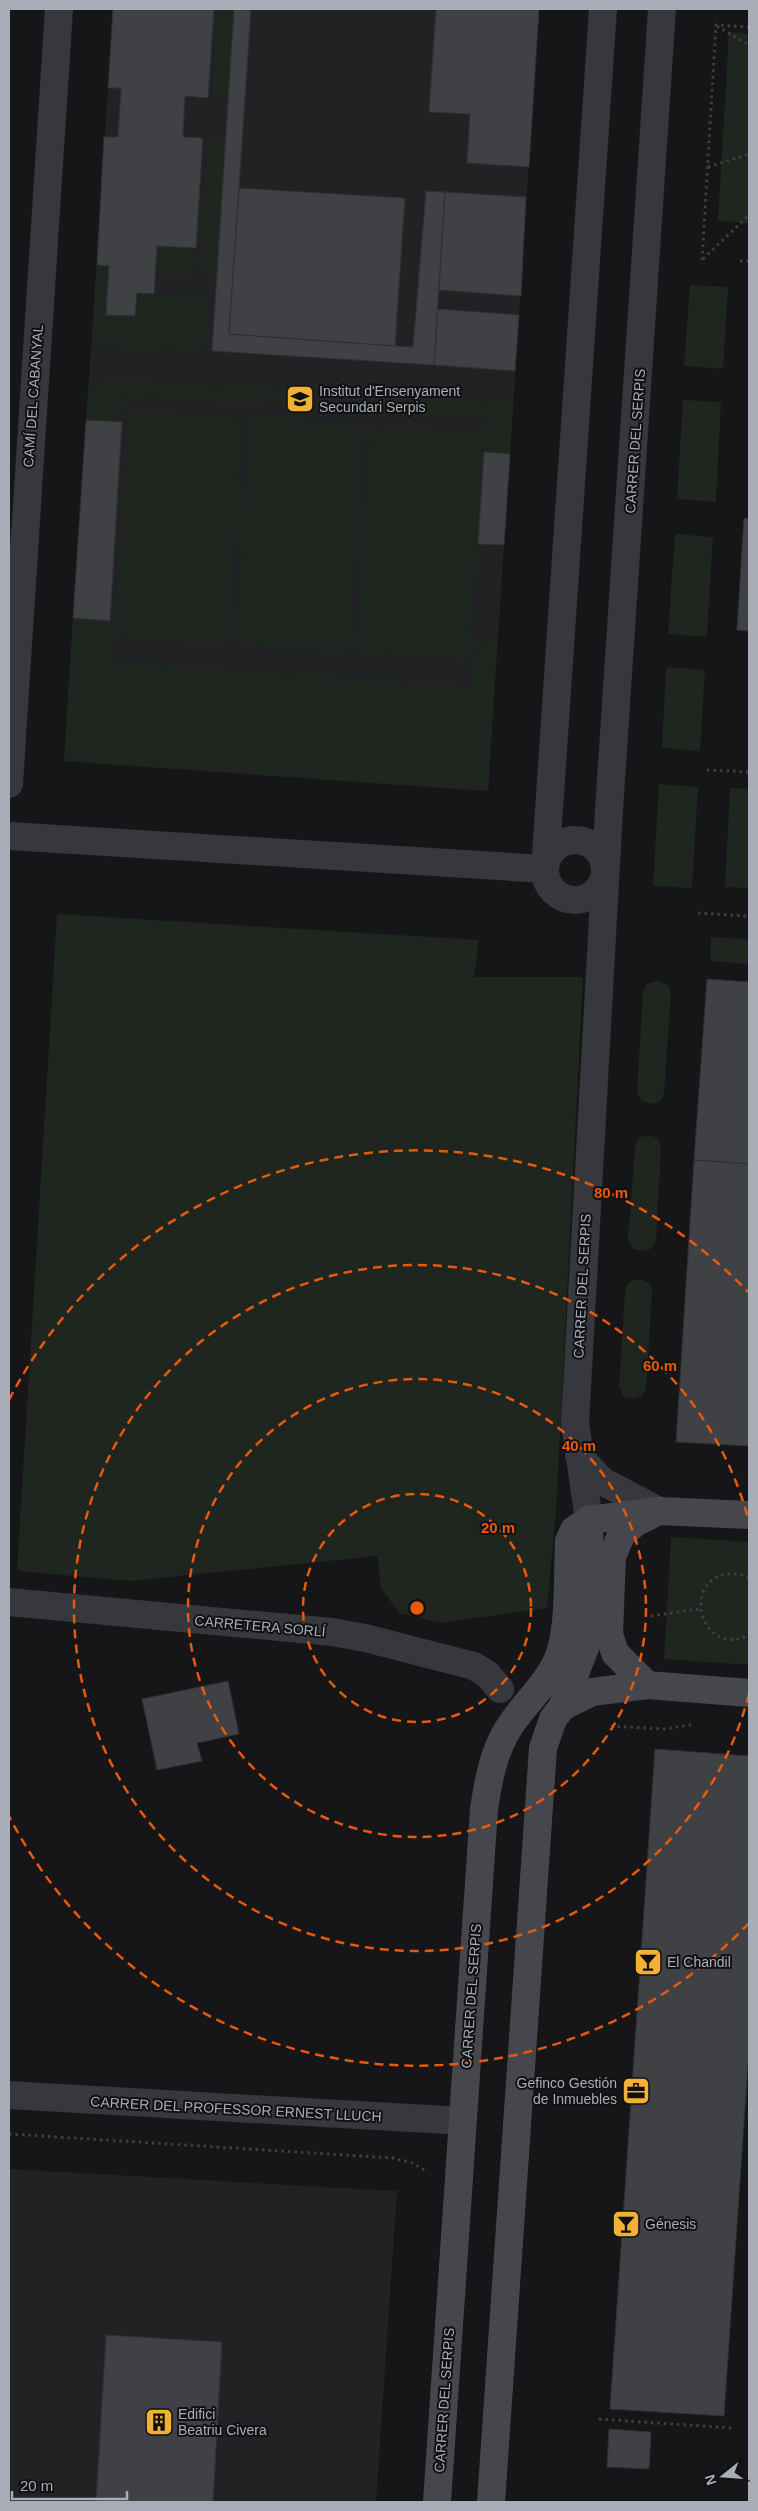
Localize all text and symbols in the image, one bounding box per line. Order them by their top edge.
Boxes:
street label: CAMÍ DEL CABANYAL [20,324,46,468]
street label: CARRER DEL SERPIS [622,368,648,514]
place label: Institut d'Ensenyament Secundari Serpis [319,383,460,415]
school or university icon: Institut d'Ensenyament Secundari Serpis [285,384,315,414]
text: 80 m [594,1184,628,1201]
street label: CARRER DEL SERPIS [570,1213,594,1359]
text: 60 m [643,1357,677,1374]
text: 40 m [562,1437,596,1454]
text: 20 m [481,1519,515,1536]
centre of rings [408,1599,426,1617]
street label: CARRETERA SORLÍ [194,1612,326,1640]
street label: CARRER DEL SERPIS [458,1923,484,2069]
bar icon: El Chandil [633,1947,663,1977]
place label: El Chandil [667,1954,731,1970]
place label: Gefinco Gestión de Inmuebles [517,2075,617,2107]
office icon: Gefinco Gestión de Inmuebles [621,2076,651,2106]
street label: CARRER DEL PROFESSOR ERNEST LLUCH [90,2093,382,2125]
bar icon: Génesis [611,2209,641,2239]
place label: Génesis [645,2216,696,2232]
street label: CARRER DEL SERPIS [431,2327,457,2473]
place label: Edifici Beatriu Civera [178,2406,267,2438]
building icon: Edifici Beatriu Civera [144,2407,174,2437]
north arrow [698,2451,748,2501]
scale bar [12,2468,128,2500]
text: N [701,2473,720,2487]
text: 20 m [20,2477,53,2494]

